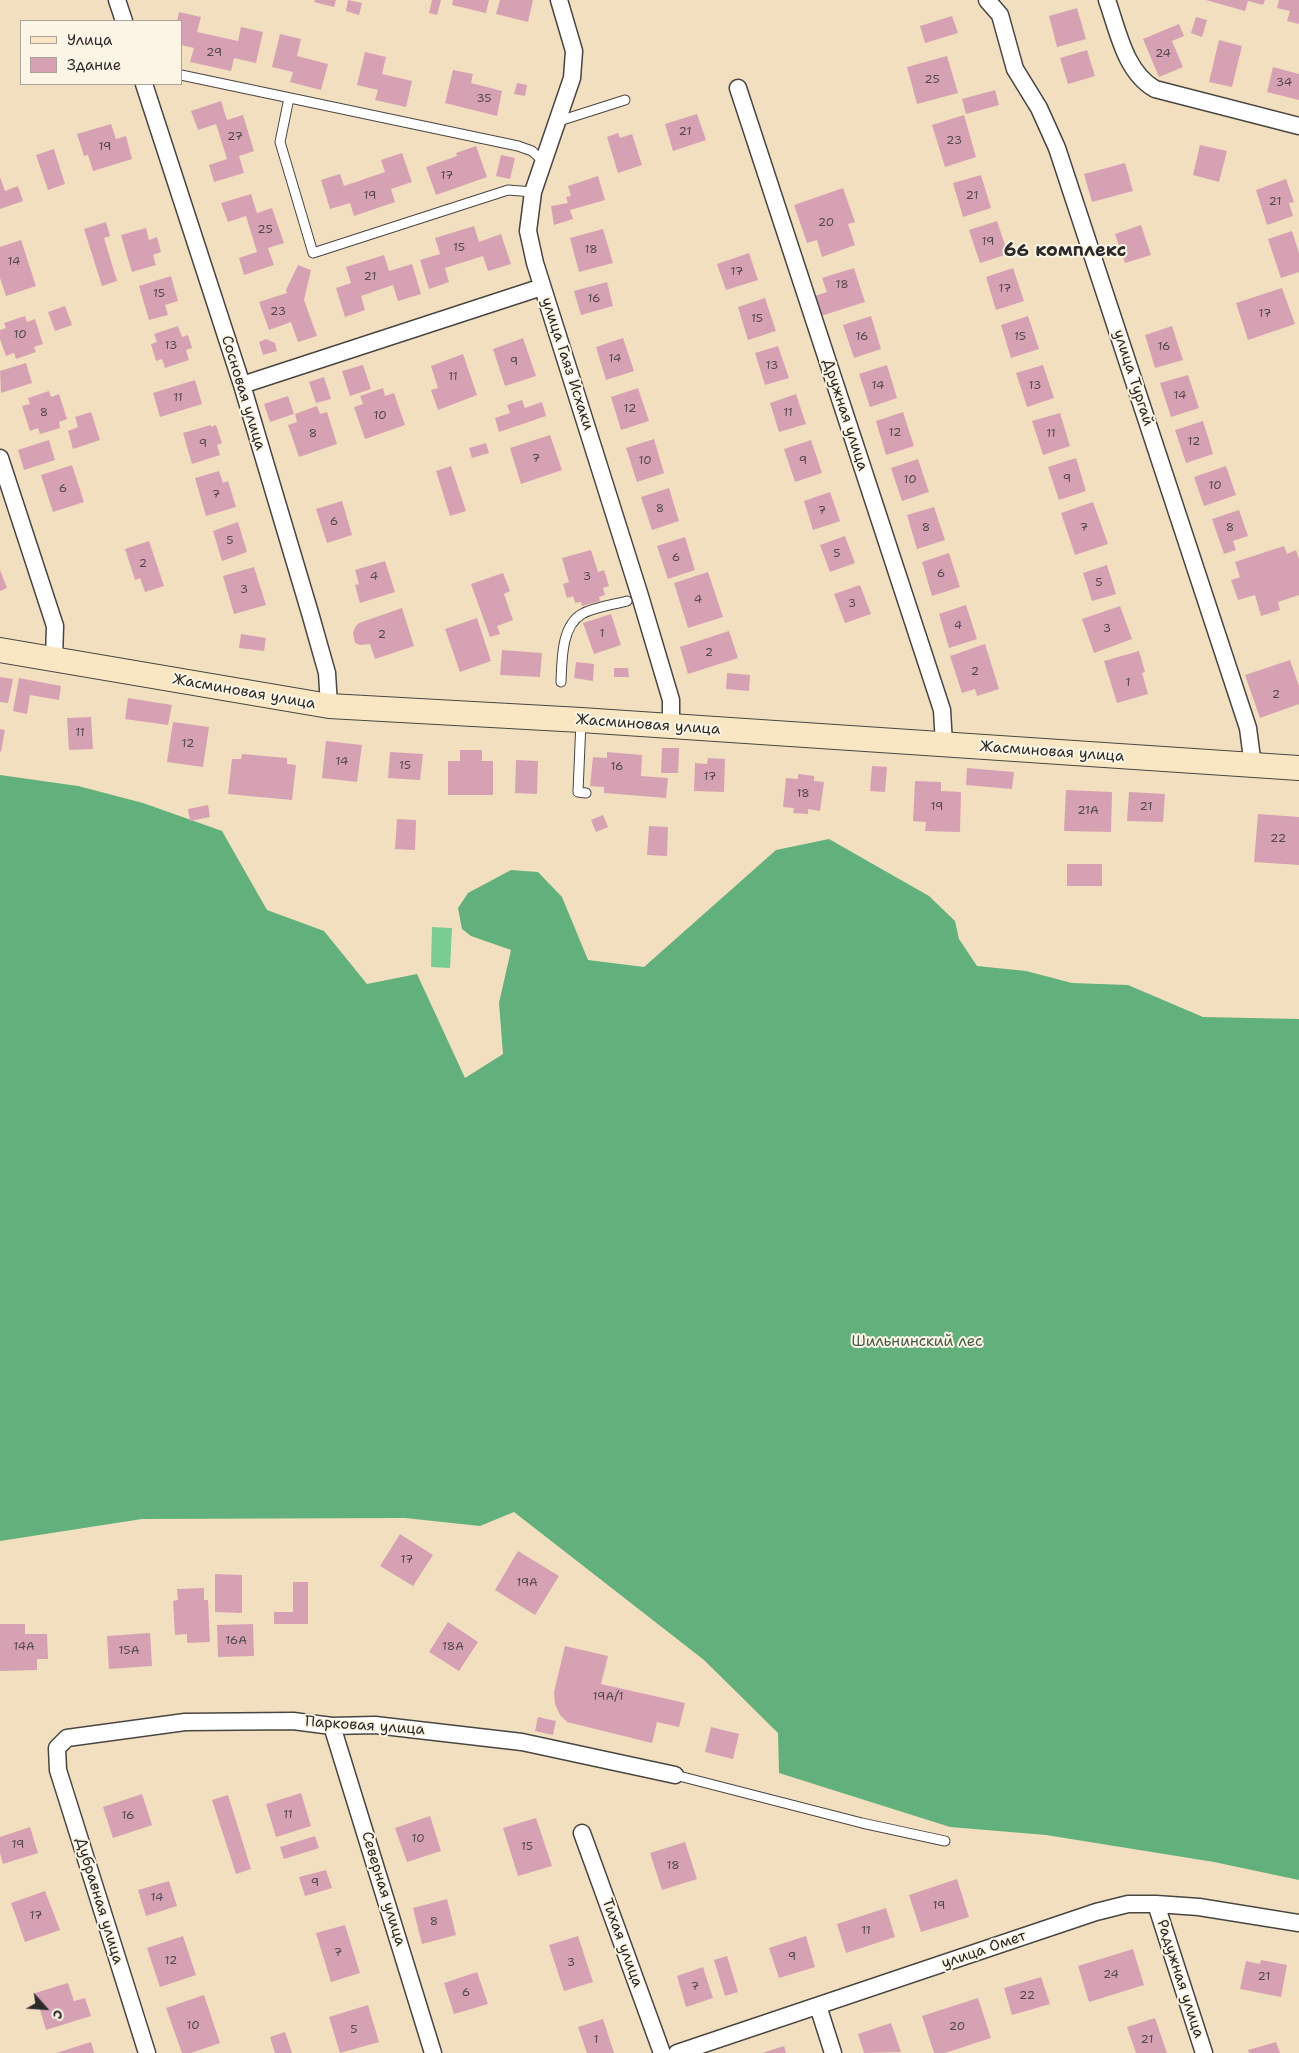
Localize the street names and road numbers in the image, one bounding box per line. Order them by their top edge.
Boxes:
street label: улица Гаяз Исхаки [537,295,597,433]
street label: улица Тургай [1109,328,1157,428]
street label: Сосновая улица [217,333,269,453]
street label: Дружная улица [818,357,872,473]
street label: Жасминовая улица [171,671,317,713]
street label: Жасминовая улица [575,711,721,739]
street label: Жасминовая улица [979,738,1125,766]
street label: Парковая улица [304,1713,426,1739]
street label: Северная улица [357,1830,409,1948]
street label: Дубравная улица [71,1835,127,1967]
street label: Тихая улица [598,1896,646,1990]
street label: Радужная улица [1152,1918,1208,2040]
street label: улица Омет [939,1927,1029,1973]

